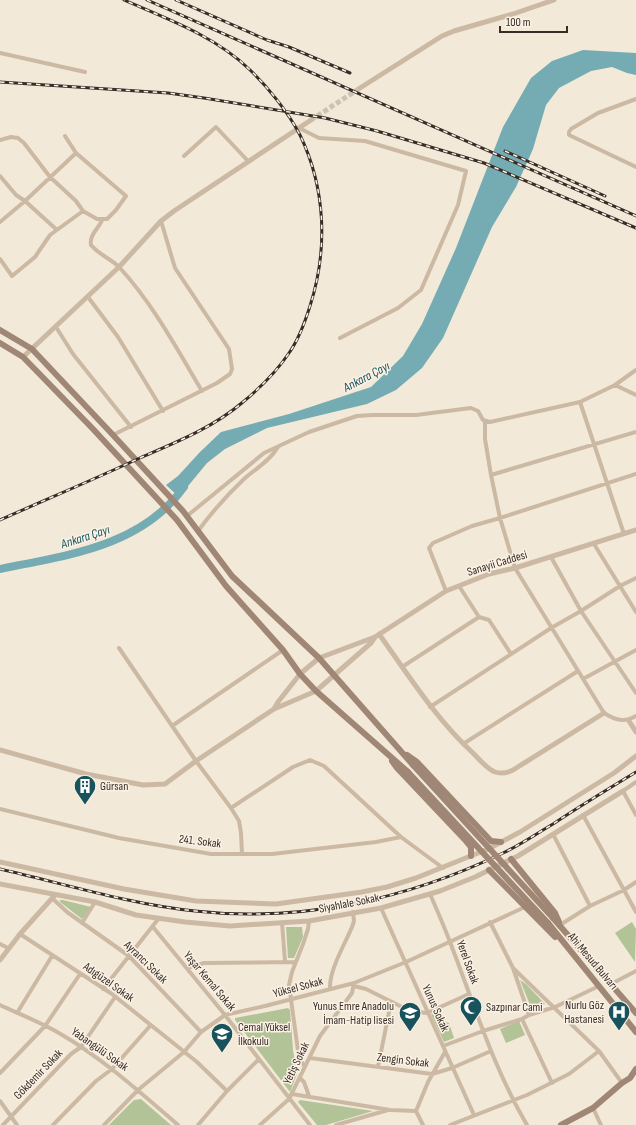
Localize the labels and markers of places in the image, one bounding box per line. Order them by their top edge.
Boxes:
building icon: Gürsan [72,773,98,806]
place label: Gürsan [100,779,128,794]
mosque icon: Sazpınar Cami [458,994,484,1027]
place label: Nurlu Göz Hastanesi [564,998,605,1027]
place label: Yunus Emre Anadolu İmam-Hatip lisesi [313,999,394,1028]
hospital icon: Nurlu Göz Hastanesi [606,999,632,1032]
school or university icon: Yunus Emre Anadolu İmam-Hatip lisesi [397,1000,423,1033]
place label: Sazpınar Cami [486,1000,543,1015]
place label: Cemal Yüksel İlkokulu [238,1020,290,1049]
school or university icon: Cemal Yüksel İlkokulu [209,1021,235,1054]

